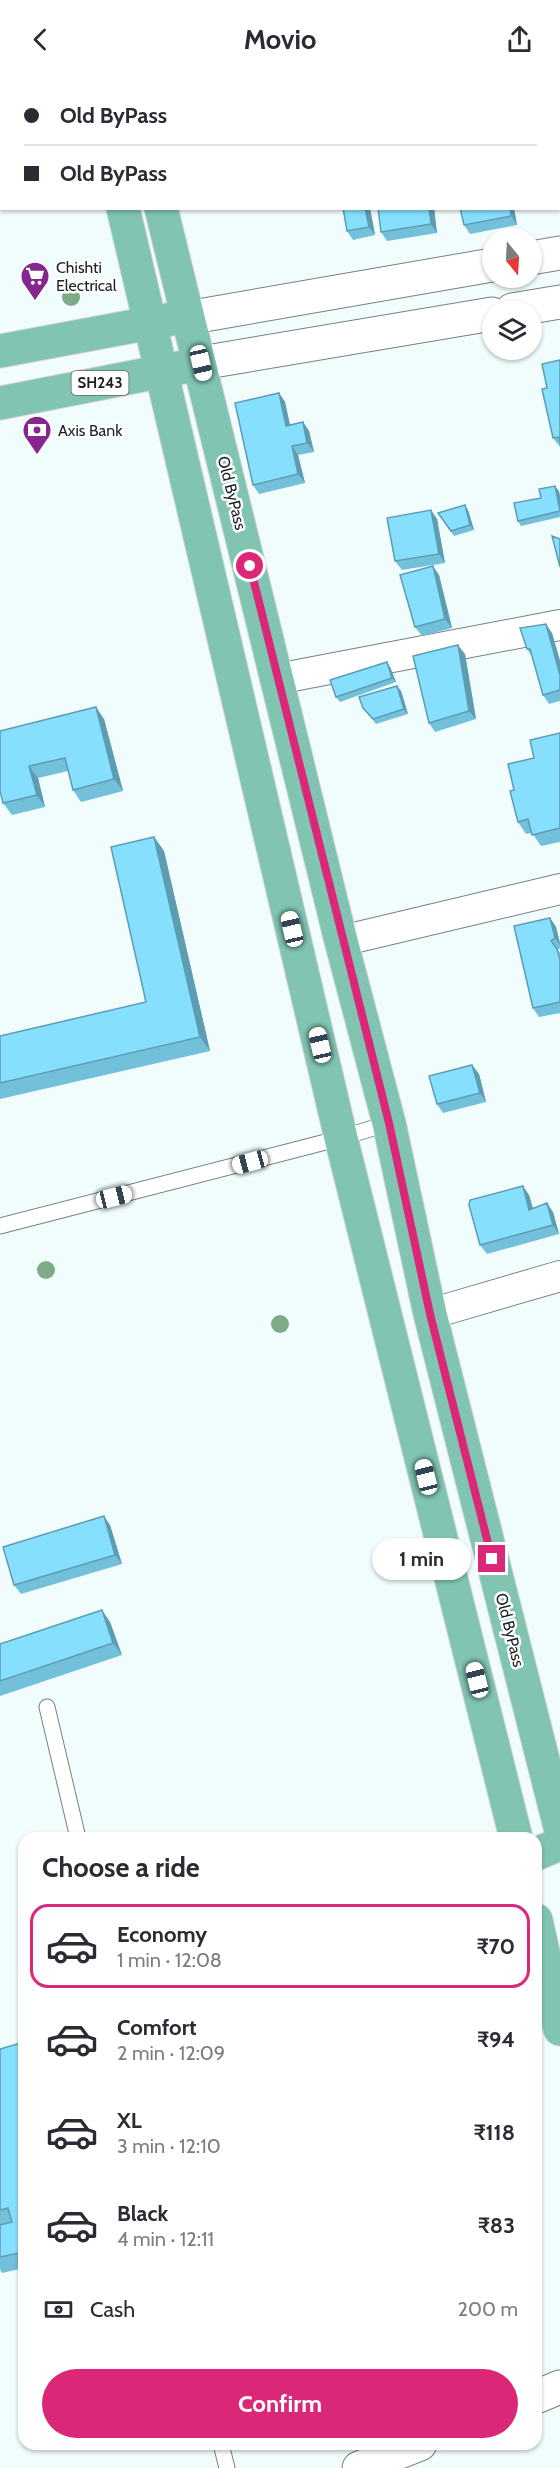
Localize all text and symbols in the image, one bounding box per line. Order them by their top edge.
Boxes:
icon: back [24,23,57,56]
text: Movio [244,23,316,56]
icon: share [503,23,536,56]
text: Old ByPass [60,102,167,129]
text: Old ByPass [60,160,167,187]
north arrow [482,228,542,288]
map controls [482,228,542,360]
place label: Chishti Electrical [56,258,117,295]
supermarket icon: Chishti Electrical [19,260,51,302]
button: layers [482,300,542,360]
car [188,343,214,383]
road number: SH243 [72,371,128,395]
bank icon: Axis Bank [21,414,53,456]
place label: Axis Bank [58,421,123,440]
street label: Old ByPass [214,454,250,532]
route start [236,552,263,579]
car [279,909,305,949]
car [307,1025,333,1065]
car [230,1149,270,1175]
car [94,1184,134,1210]
car [413,1457,439,1497]
callout: 1 min [372,1538,471,1580]
route end [478,1545,505,1572]
text: 1 min [399,1547,444,1571]
street label: Old ByPass [492,1591,528,1669]
car [464,1660,490,1700]
text: Choose a ride [42,1851,200,1884]
icon: car [45,1919,99,1973]
text: Economy [117,1921,207,1948]
text: ₹70 [476,1933,515,1960]
text: 1 min · 12:08 [117,1948,222,1972]
icon: car [45,2012,99,2066]
text: Comfort [117,2014,196,2041]
text: ₹94 [477,2026,515,2053]
text: 2 min · 12:09 [117,2041,225,2065]
icon: car [45,2105,99,2159]
text: XL [117,2107,142,2134]
text: ₹118 [473,2119,515,2146]
text: 3 min · 12:10 [117,2134,221,2158]
icon: car [45,2198,99,2252]
text: Black [117,2200,168,2227]
text: ₹83 [478,2212,515,2239]
text: 4 min · 12:11 [117,2227,214,2251]
icon: cash [42,2293,75,2326]
text: Cash [90,2296,135,2323]
text: 200 m [458,2297,518,2321]
button: Confirm [42,2369,518,2438]

